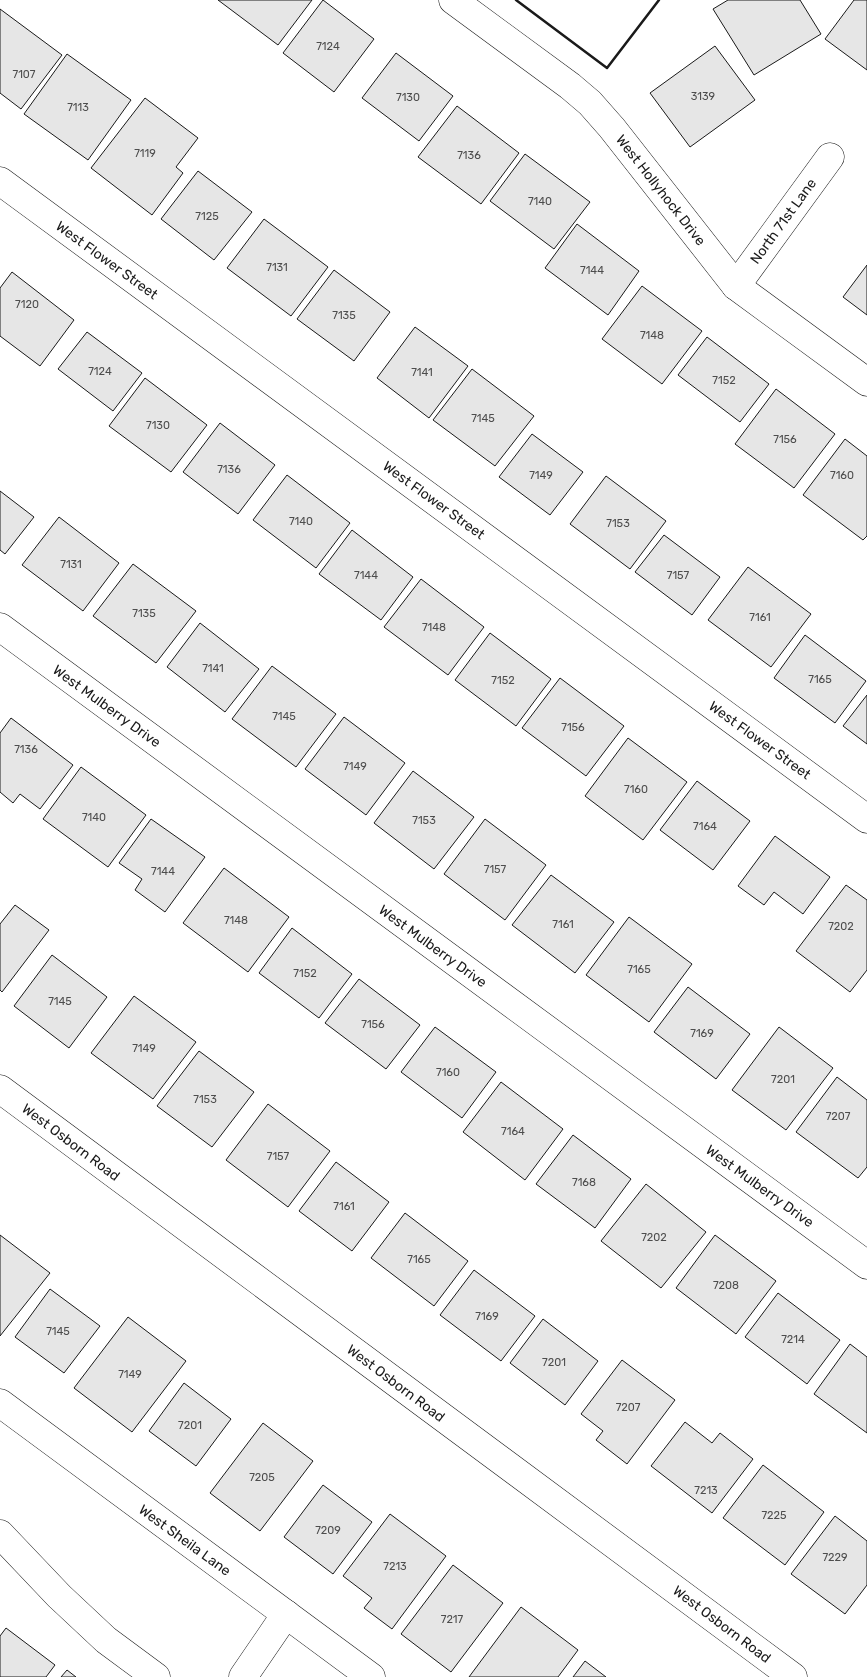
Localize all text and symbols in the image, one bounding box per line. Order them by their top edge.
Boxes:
house number: 7124 [316,40,340,53]
house number: 7107 [13,68,36,81]
house number: 3139 [691,90,715,103]
house number: 7130 [396,91,420,104]
house number: 7113 [67,101,89,114]
street label: West Hollyhock Drive [612,132,709,249]
house number: 7119 [134,147,156,160]
house number: 7136 [457,149,481,162]
street label: North 71st Lane [747,175,820,267]
house number: 7140 [528,195,552,208]
house number: 7125 [195,210,219,223]
street label: West Flower Street [52,218,161,303]
house number: 7131 [266,261,288,274]
house number: 7144 [580,264,604,277]
house number: 7120 [15,298,39,311]
house number: 7135 [332,309,356,322]
house number: 7148 [640,329,664,342]
house number: 7124 [88,365,112,378]
house number: 7141 [411,366,433,379]
house number: 7152 [712,374,736,387]
house number: 7145 [471,412,495,425]
house number: 7130 [146,419,170,432]
house number: 7156 [773,433,797,446]
street label: West Flower Street [379,458,488,543]
house number: 7136 [217,463,241,476]
house number: 7149 [529,469,553,482]
house number: 7160 [830,469,854,482]
house number: 7140 [289,515,313,528]
house number: 7153 [606,517,630,530]
house number: 7131 [60,558,82,571]
house number: 7144 [354,569,378,582]
house number: 7157 [667,569,690,582]
house number: 7135 [132,607,156,620]
house number: 7161 [749,611,771,624]
house number: 7148 [422,621,446,634]
street label: West Mulberry Drive [50,662,164,751]
house number: 7141 [202,662,224,675]
house number: 7165 [808,673,832,686]
house number: 7152 [491,674,515,687]
street label: West Flower Street [705,698,814,783]
house number: 7145 [272,710,296,723]
house number: 7156 [561,721,585,734]
house number: 7136 [14,743,38,756]
house number: 7149 [343,760,367,773]
house number: 7160 [624,783,648,796]
house number: 7140 [82,811,106,824]
house number: 7153 [412,814,436,827]
house number: 7164 [693,820,717,833]
house number: 7157 [484,863,507,876]
house number: 7144 [151,865,175,878]
street label: West Mulberry Drive [376,902,490,991]
house number: 7148 [224,914,248,927]
house number: 7161 [552,918,574,931]
house number: 7202 [828,920,854,933]
house number: 7165 [627,963,651,976]
house number: 7152 [293,967,317,980]
house number: 7145 [48,995,72,1008]
house number: 7156 [361,1018,385,1031]
house number: 7169 [690,1027,714,1040]
house number: 7149 [132,1042,156,1055]
house number: 7160 [436,1066,460,1079]
house number: 7201 [771,1073,795,1086]
house number: 7153 [193,1093,217,1106]
street label: West Osborn Road [18,1100,123,1185]
house number: 7207 [826,1110,851,1123]
house number: 7164 [501,1125,525,1138]
street label: West Mulberry Drive [703,1142,817,1231]
house number: 7157 [267,1150,290,1163]
house number: 7168 [572,1176,596,1189]
house number: 7161 [333,1200,355,1213]
house number: 7202 [641,1231,667,1244]
house number: 7165 [407,1253,431,1266]
house number: 7208 [713,1279,739,1292]
house number: 7169 [475,1310,499,1323]
house number: 7145 [46,1325,70,1338]
house number: 7214 [781,1333,805,1346]
street label: West Osborn Road [343,1341,448,1426]
house number: 7201 [542,1356,566,1369]
house number: 7149 [118,1368,142,1381]
house number: 7207 [616,1401,641,1414]
house number: 7201 [178,1419,202,1432]
house number: 7205 [249,1471,275,1484]
house number: 7213 [694,1484,718,1497]
street label: West Sheila Lane [135,1501,234,1580]
house number: 7225 [761,1509,787,1522]
house number: 7209 [315,1524,341,1537]
house number: 7229 [822,1551,848,1564]
house number: 7213 [383,1560,407,1573]
street label: West Osborn Road [669,1582,774,1667]
house number: 7217 [441,1613,464,1626]

